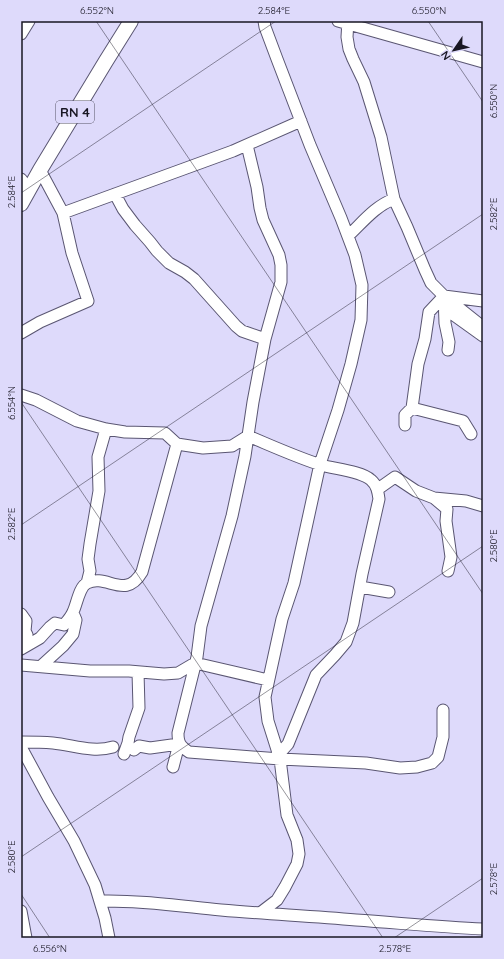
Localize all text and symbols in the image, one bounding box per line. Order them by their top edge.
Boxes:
text: 6.552°N [80,4,114,17]
text: 2.584°E [258,4,291,17]
text: 6.550°N [412,4,446,17]
north arrow [434,30,474,70]
text: N [438,48,454,63]
text: 6.550°N [487,84,500,118]
road number: RN 4 [56,101,94,123]
text: 2.584°E [5,175,18,208]
text: 2.582°E [487,197,500,230]
text: 6.554°N [5,386,18,420]
text: 2.582°E [5,507,18,540]
text: 2.580°E [487,529,500,563]
text: 2.580°E [5,840,18,874]
text: 2.578°E [487,863,500,895]
text: 6.556°N [33,942,67,955]
text: 2.578°E [379,942,411,955]

